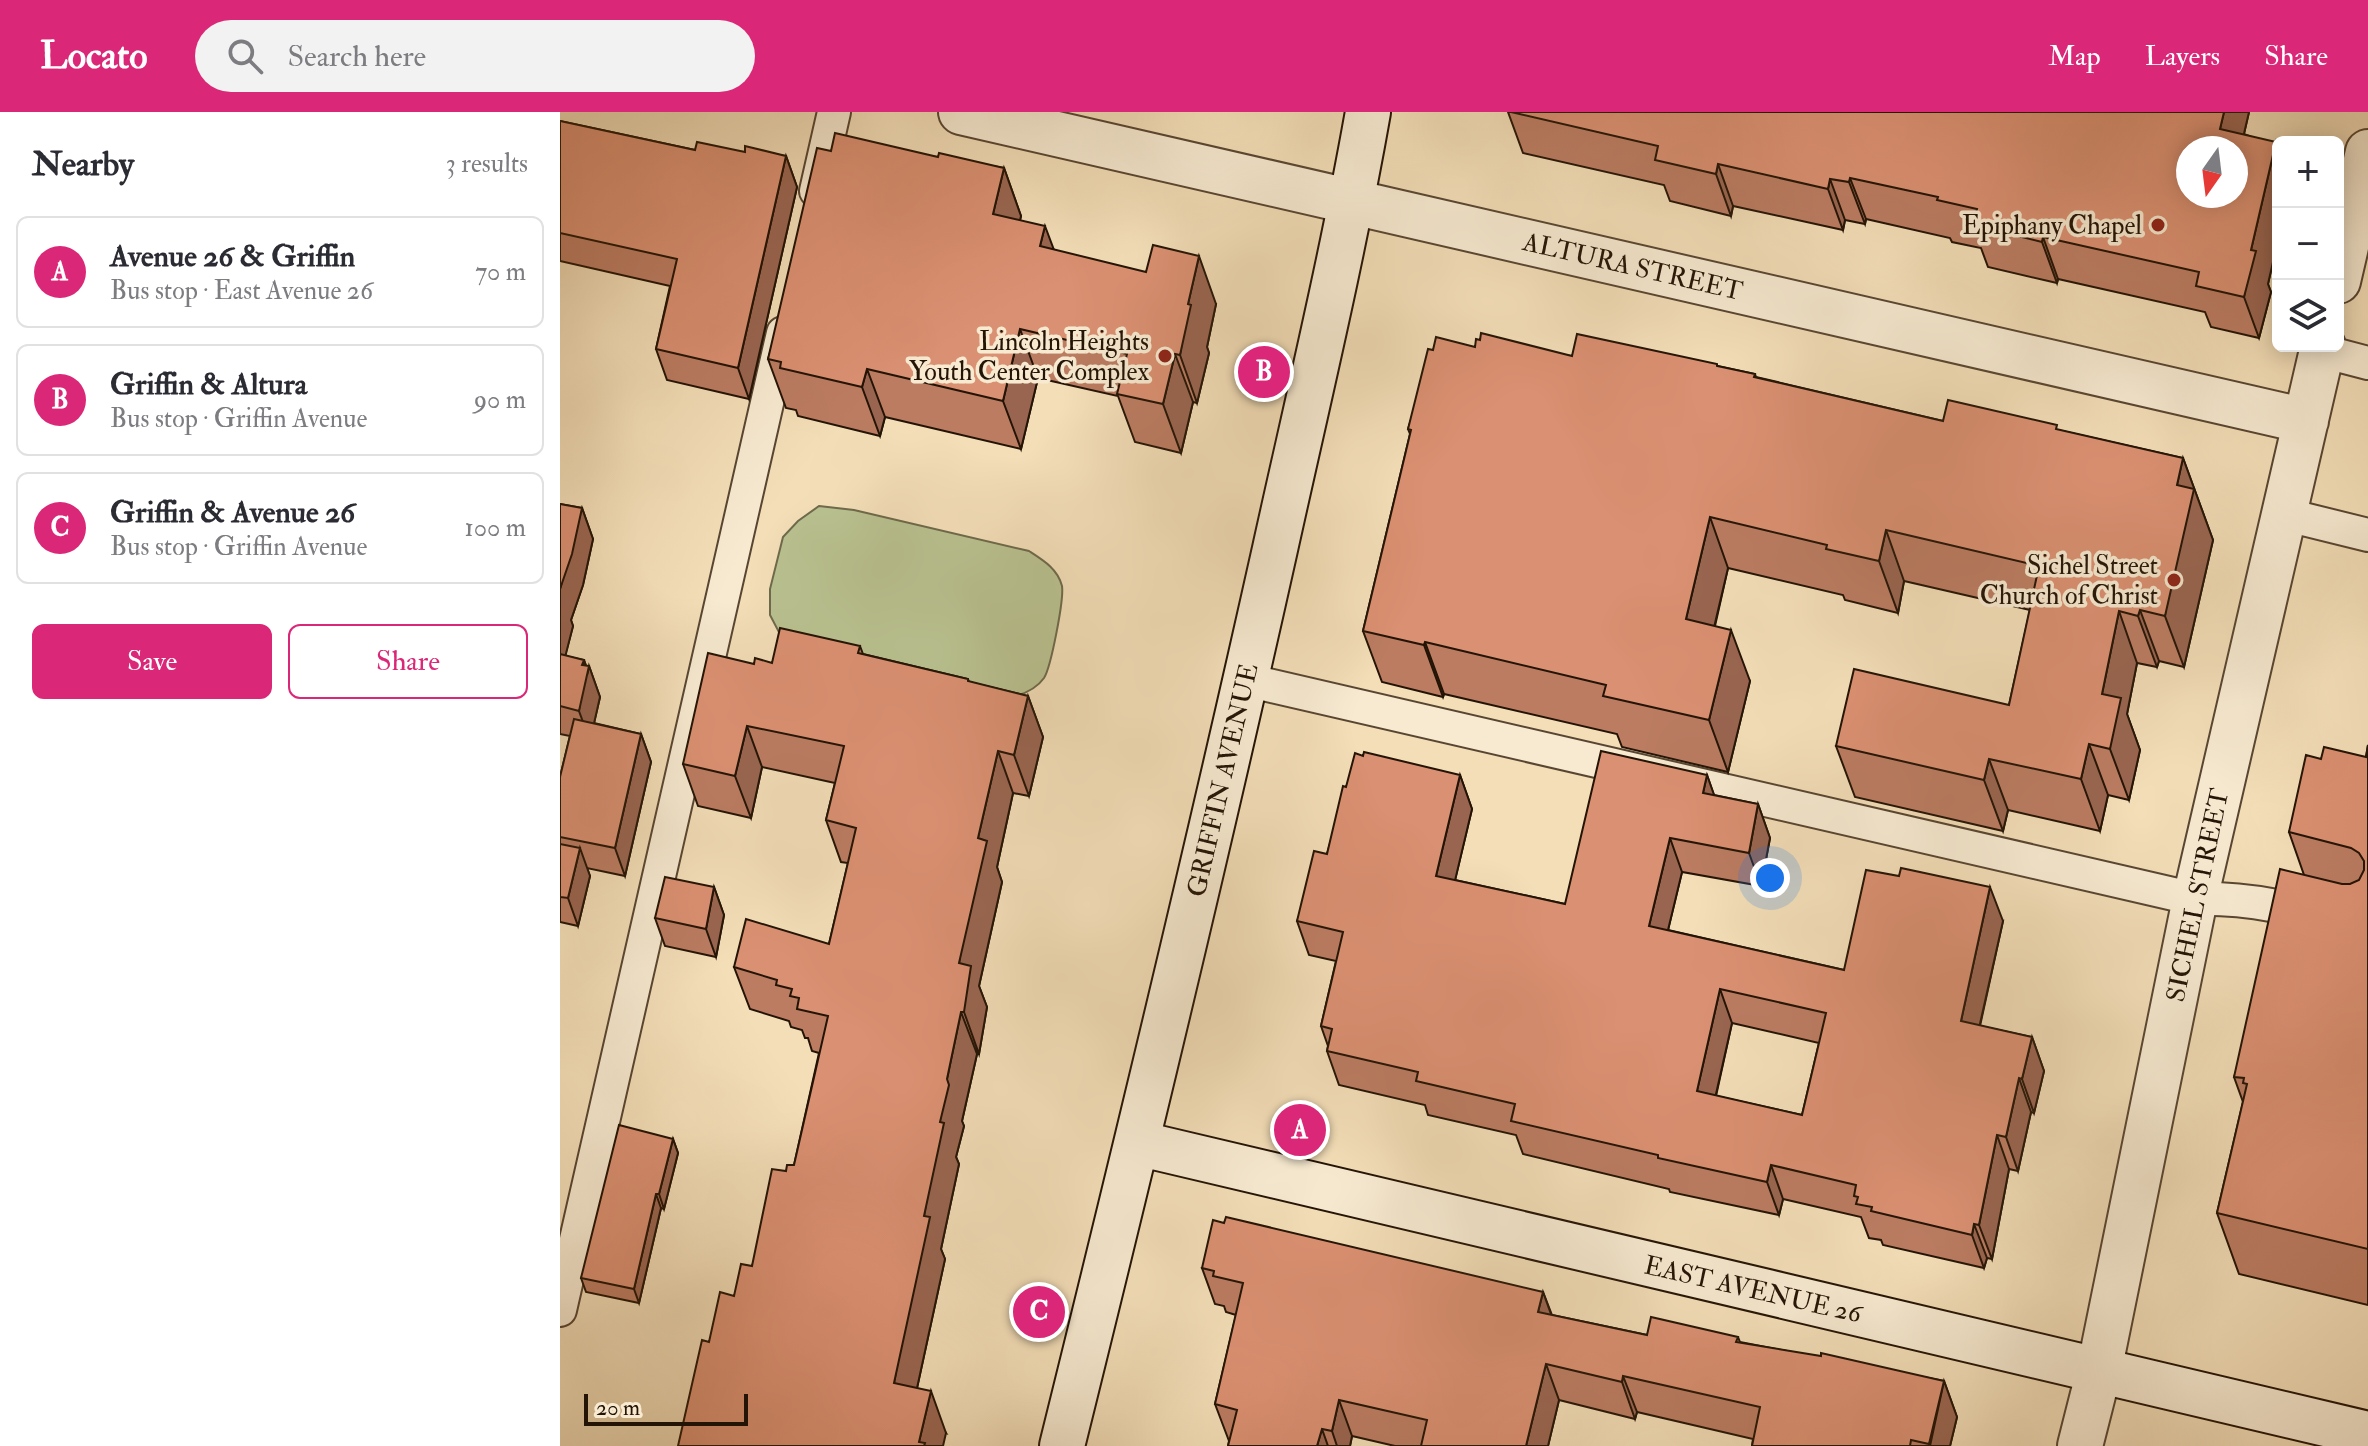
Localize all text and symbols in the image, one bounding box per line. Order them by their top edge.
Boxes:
search box [195,20,755,92]
text: Locato [40,32,147,80]
icon: search [223,34,267,78]
text: Search here [287,38,426,75]
text: Map [2048,39,2101,74]
text: Layers [2145,39,2220,74]
text: Share [2264,39,2328,74]
north arrow [2176,136,2248,208]
map controls [2272,136,2344,352]
button: + [2272,136,2344,208]
text: Nearby [32,143,134,186]
text: 3 results [446,148,528,180]
button: − [2272,208,2344,280]
place label: Epiphany Chapel [1962,210,2142,243]
marker: Epiphany Chapel [2149,216,2167,234]
street label: ALTURA STREET [1519,226,1746,308]
text: Avenue 26 & Griffin [110,238,355,275]
text: A [52,256,68,288]
text: 70 m [475,256,526,288]
text: Bus stop · East Avenue 26 [110,275,373,307]
button: layers [2272,280,2344,352]
place label: Lincoln Heights Youth Center Complex [909,326,1149,389]
pin: B [1238,342,1290,402]
marker: Lincoln Heights Youth Center Complex [1156,347,1174,365]
text: Griffin & Altura [110,366,307,403]
text: B [51,384,69,416]
text: 90 m [474,384,526,416]
text: Bus stop · Griffin Avenue [110,403,367,435]
text: Griffin & Avenue 26 [110,494,355,531]
text: C [50,512,70,544]
text: 100 m [465,512,526,544]
text: Bus stop · Griffin Avenue [110,531,367,563]
place label: Sichel Street Church of Christ [1980,550,2158,612]
marker: Sichel Street Church of Christ [2165,571,2183,589]
button: Save [32,624,272,699]
button: Share [288,624,528,699]
street label: GRIFFIN AVENUE [1181,660,1265,900]
street label: SICHEL STREET [2160,786,2236,1005]
your location [1750,858,1790,898]
pin: A [1274,1100,1326,1160]
street label: EAST AVENUE 26 [1641,1249,1866,1331]
pin: C [1013,1282,1065,1342]
scale bar [584,1390,748,1426]
text: 20 m [596,1394,640,1422]

